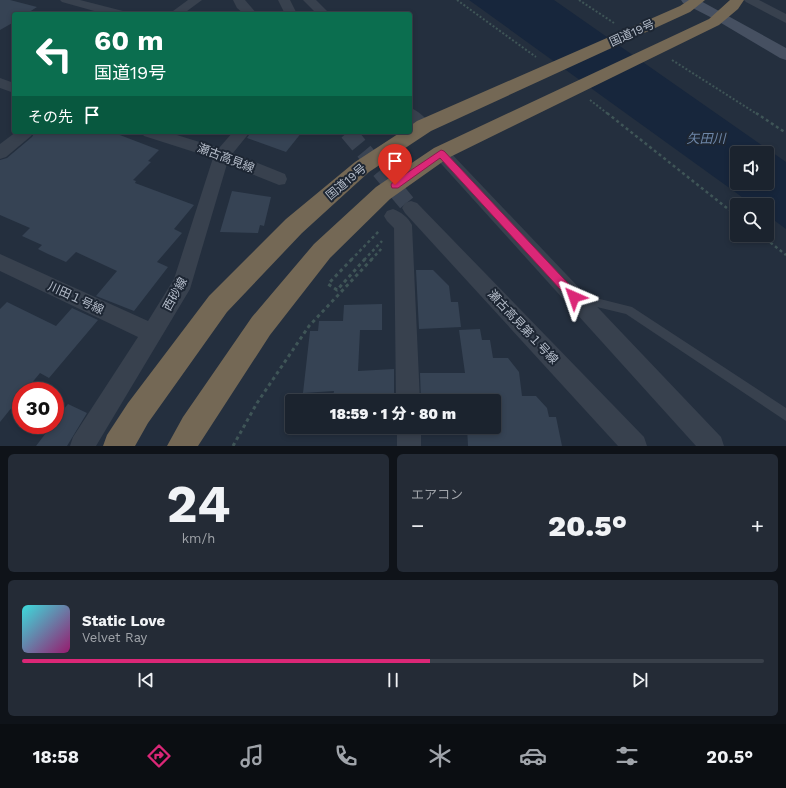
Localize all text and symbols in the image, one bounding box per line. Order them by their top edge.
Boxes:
street label: 国道19号 [607,17,657,49]
text: 60 m [94,24,164,57]
icon: left [28,28,80,80]
text: 国道19号 [94,62,166,83]
icon: arrive [81,104,103,126]
text: その先 [28,108,73,126]
water label: 矢田川 [686,131,727,146]
street label: 瀬古高見線 [195,141,257,175]
pin [378,144,412,185]
map controls [730,146,774,242]
button: sound [730,146,774,190]
icon: arrive [384,150,406,172]
street label: 国道19号 [323,161,369,203]
button: search [730,198,774,242]
street label: 西砂線 [160,275,190,313]
position arrow [553,276,595,318]
street label: 川田１号線 [46,279,106,317]
street label: 瀬古高見第１号線 [485,287,561,367]
speed limit sign: 30 [12,382,64,434]
text: 18:59 · 1 分 · 80 m [330,405,456,423]
text: 24 [167,474,230,535]
text: エアコン [411,487,463,502]
text: 20.5° [548,508,627,543]
text: − [411,513,424,538]
text: + [751,513,764,538]
text: km/h [182,531,215,546]
text: Static Love [82,612,165,630]
text: Velvet Ray [82,630,147,645]
icon: previous [135,669,157,691]
icon: pause [382,669,404,691]
icon: next [629,669,651,691]
icon: directions [145,742,173,770]
icon: music [238,742,266,770]
icon: phone [332,742,360,770]
icon: climate [426,742,454,770]
icon: car [519,742,547,770]
icon: filters [613,742,641,770]
text: 18:58 [33,746,79,767]
text: 20.5° [706,746,753,767]

